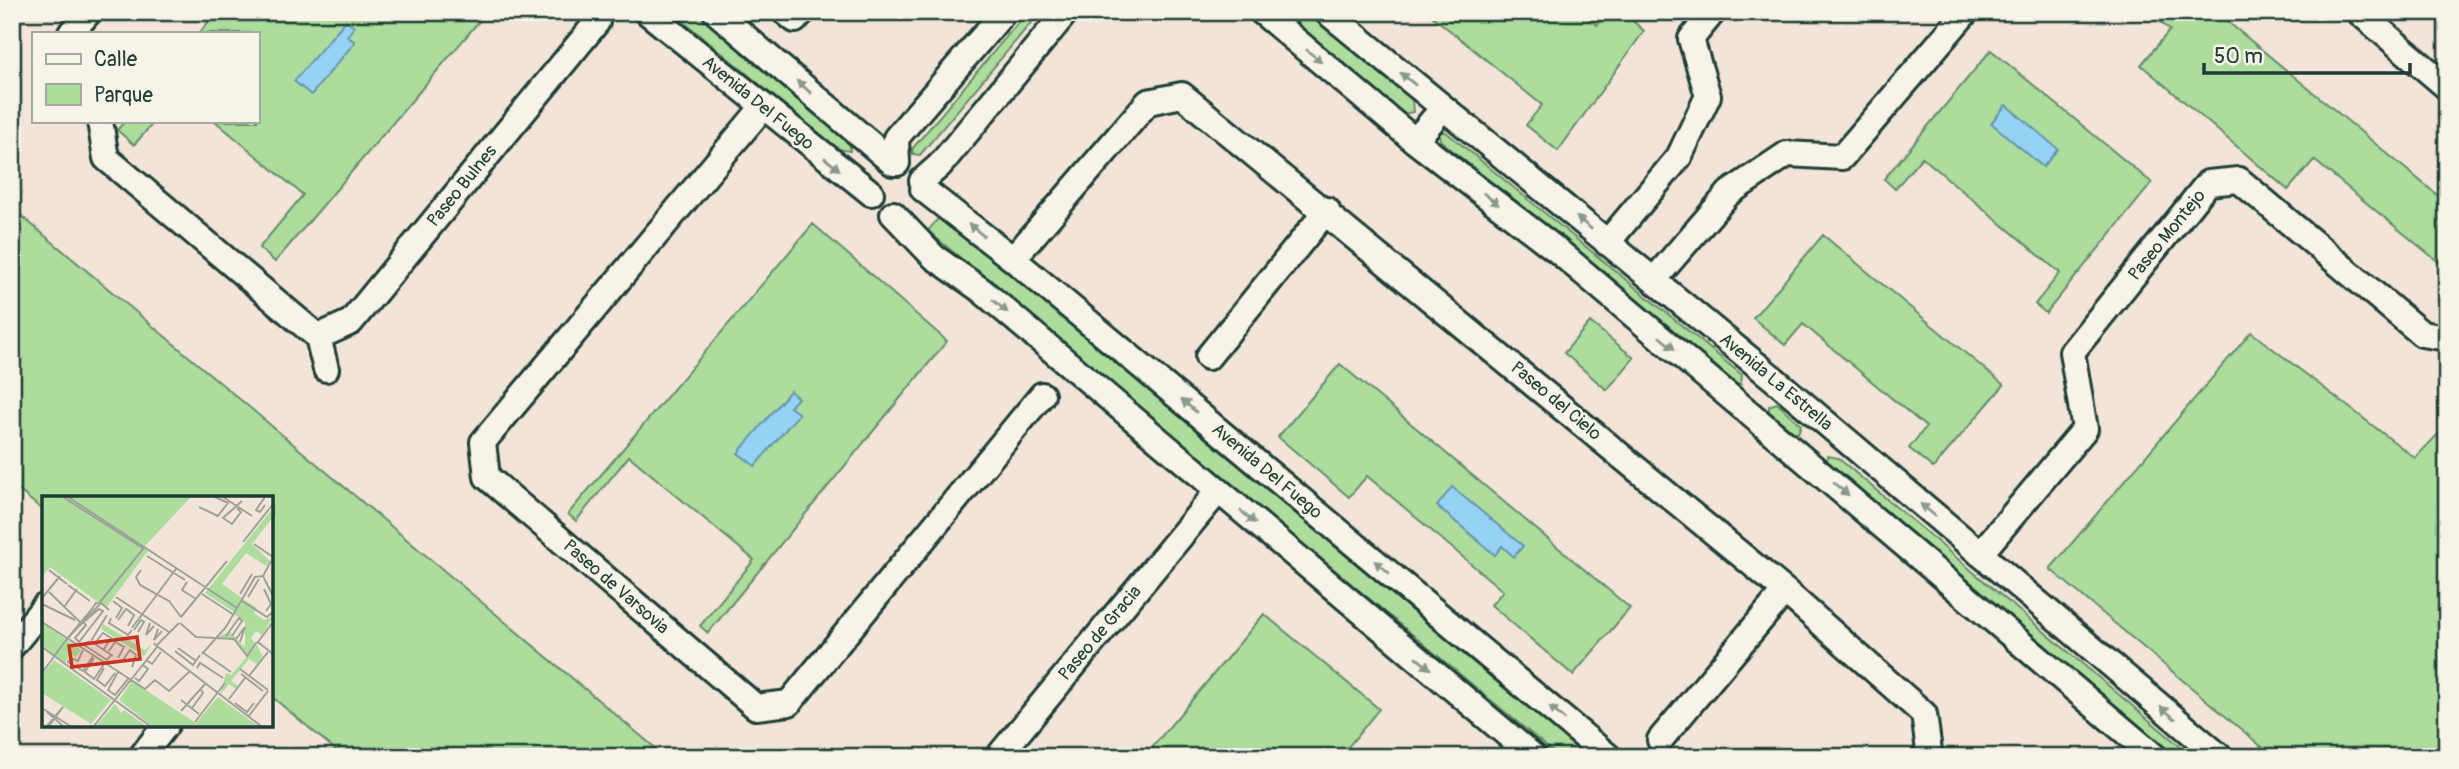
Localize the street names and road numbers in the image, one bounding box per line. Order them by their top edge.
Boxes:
street label: Avenida Del Fuego [697,51,819,155]
street label: Paseo Bulnes [422,140,502,232]
street label: Paseo Montejo [2123,185,2211,285]
street label: Avenida La Estrella [1715,328,1837,436]
street label: Paseo del Cielo [1506,356,1606,446]
street label: Avenida Del Fuego [1207,418,1327,524]
street label: Paseo de Varsovia [558,535,674,639]
street label: Paseo de Gracia [1053,581,1147,685]

